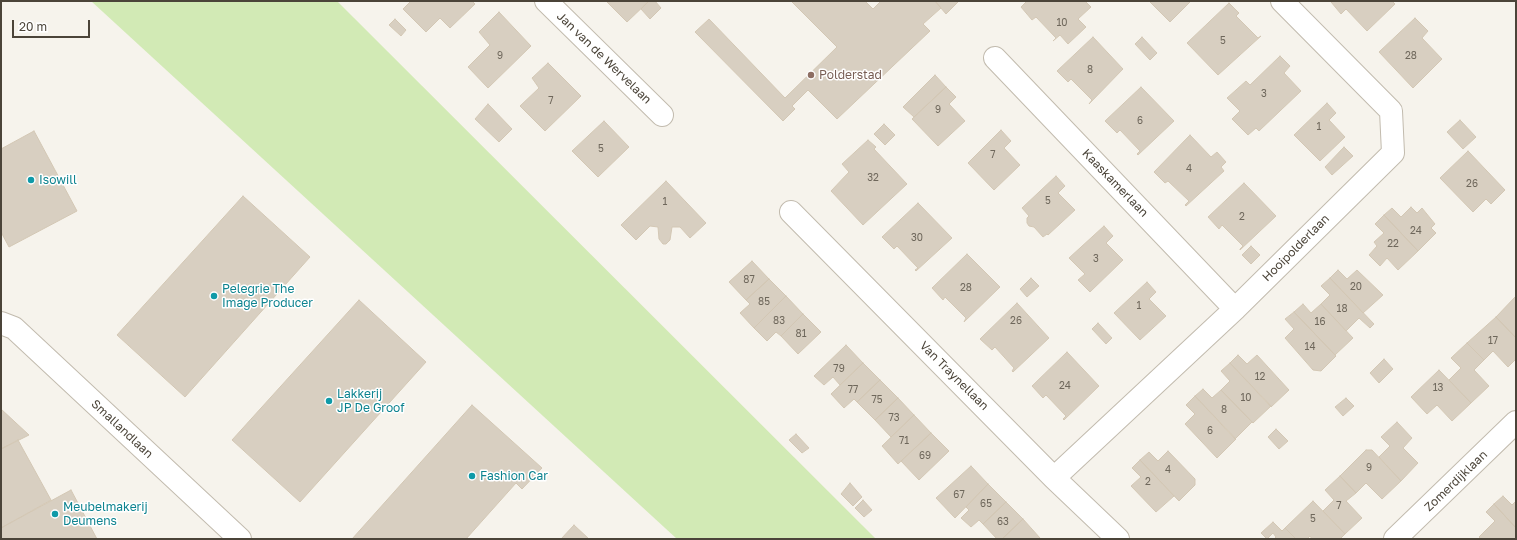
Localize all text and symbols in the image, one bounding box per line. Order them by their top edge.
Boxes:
street label: Jan van de Wervelaan [554,9,654,107]
scale bar [14,12,92,38]
house number: 10 [1056,17,1068,29]
text: 20 m [19,19,47,34]
house number: 5 [1220,35,1226,47]
house number: 9 [497,50,503,62]
house number: 28 [1405,50,1417,62]
house number: 8 [1087,64,1093,76]
place label: Polderstad [819,68,882,82]
marker: Polderstad [806,70,816,80]
house number: 3 [1261,88,1267,100]
house number: 7 [548,95,554,107]
house number: 9 [935,104,941,116]
house number: 6 [1137,115,1143,127]
house number: 1 [1317,121,1321,133]
house number: 5 [598,143,604,155]
street label: Kaaskamerlaan [1079,146,1151,220]
house number: 7 [990,149,996,161]
house number: 4 [1186,163,1192,175]
house number: 32 [867,172,879,184]
place label: Isowill [39,173,77,187]
marker: Isowill [26,175,36,185]
house number: 26 [1466,178,1478,190]
house number: 5 [1045,195,1051,207]
house number: 1 [663,196,667,208]
house number: 2 [1239,211,1245,223]
street label: Hooipolderlaan [1260,212,1332,284]
house number: 24 [1410,225,1422,237]
house number: 30 [911,232,923,244]
house number: 22 [1387,238,1399,250]
house number: 3 [1093,253,1099,265]
house number: 87 [743,274,755,286]
house number: 20 [1350,281,1362,293]
place label: Pelegrie The Image Producer [222,282,313,310]
house number: 28 [960,282,972,294]
marker: Pelegrie The Image Producer [209,291,219,301]
house number: 85 [758,296,770,308]
house number: 1 [1137,300,1141,312]
house number: 18 [1337,303,1347,315]
house number: 83 [773,315,785,327]
house number: 26 [1010,315,1022,327]
house number: 16 [1315,316,1325,328]
house number: 81 [796,328,806,340]
house number: 17 [1488,335,1498,347]
street label: Van Traynellaan [917,339,991,413]
house number: 14 [1305,341,1315,353]
house number: 79 [833,363,845,375]
house number: 12 [1255,371,1265,383]
house number: 24 [1059,380,1071,392]
house number: 13 [1433,382,1443,394]
house number: 77 [848,384,858,396]
place label: Lakkerij JP De Groof [337,387,405,415]
house number: 10 [1240,392,1252,404]
house number: 75 [871,394,883,406]
marker: Lakkerij JP De Groof [324,396,334,406]
street label: Smallandlaan [88,397,156,461]
house number: 8 [1221,404,1227,416]
house number: 73 [888,412,900,424]
house number: 6 [1207,425,1213,437]
house number: 71 [899,435,909,447]
street label: Zomerdijklaan [1422,447,1490,515]
house number: 69 [919,450,931,462]
house number: 9 [1366,462,1372,474]
house number: 4 [1165,464,1171,476]
place label: Fashion Car [480,469,548,483]
marker: Fashion Car [467,471,477,481]
house number: 2 [1145,476,1151,488]
house number: 67 [953,489,965,501]
house number: 65 [980,498,992,510]
place label: Meubelmakerij Deumens [63,500,148,528]
house number: 7 [1336,500,1342,512]
marker: Meubelmakerij Deumens [50,509,60,519]
house number: 5 [1310,513,1316,525]
house number: 63 [997,516,1009,528]

